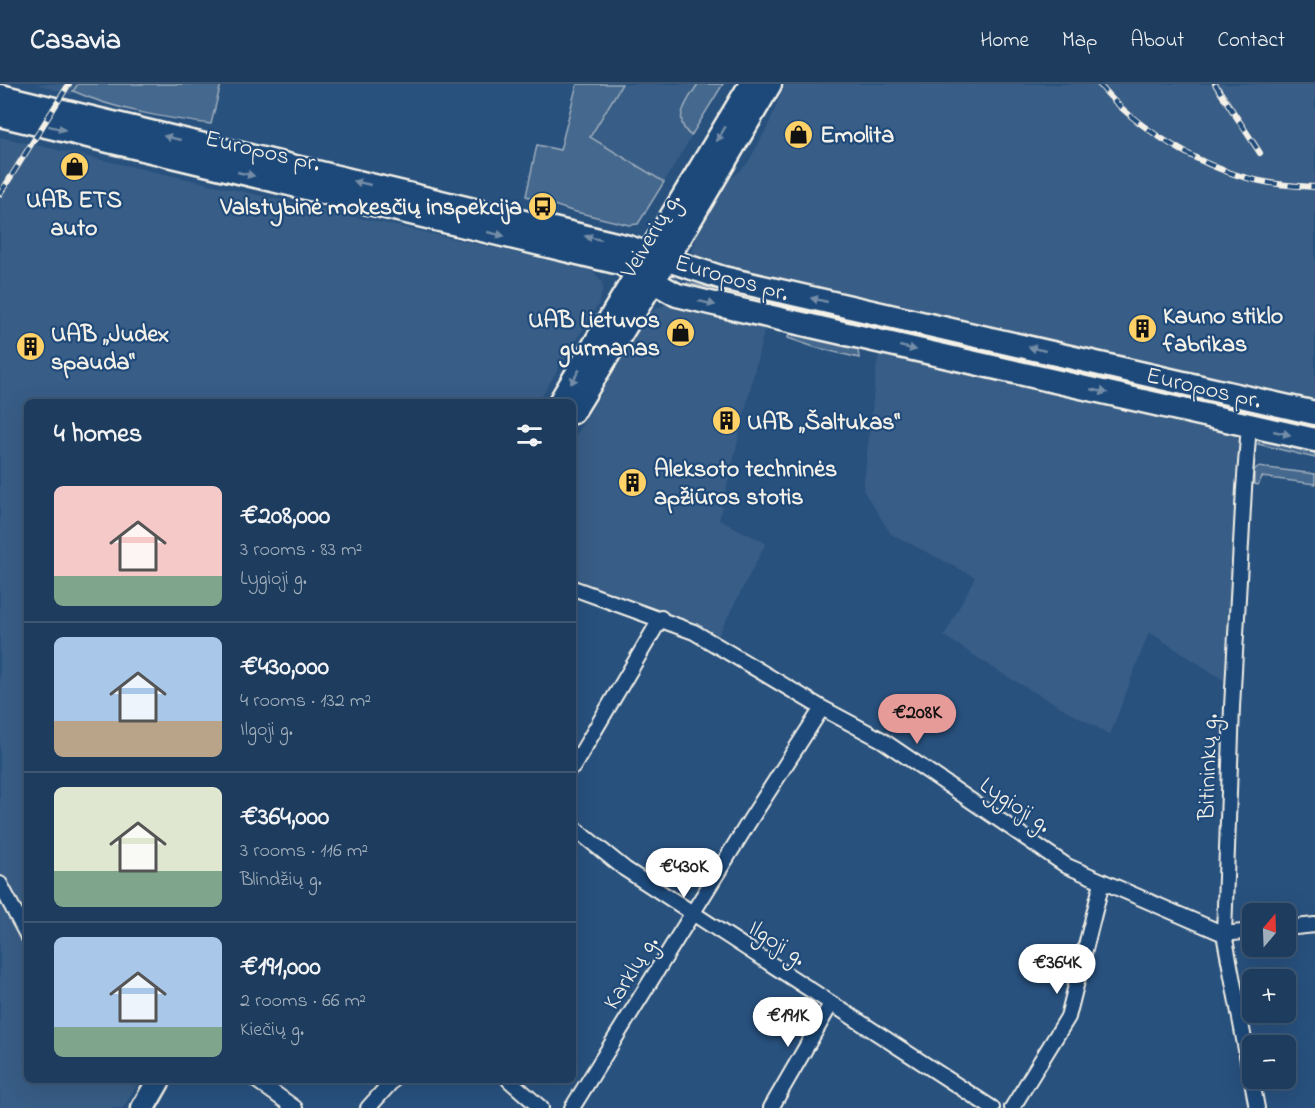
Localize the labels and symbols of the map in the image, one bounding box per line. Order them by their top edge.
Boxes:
shop icon: Emolita [783,118,815,150]
place label: Emolita [820,119,894,154]
street label: Europos pr. [201,122,324,183]
one-way arrow [48,124,66,134]
one-way arrow [715,126,726,142]
one-way arrow [163,132,182,142]
shop icon: UAB ETS auto [58,150,90,182]
one-way arrow [237,170,256,180]
one-way arrow [353,177,371,187]
place label: UAB ETS auto [26,184,122,247]
street label: Veiverių g. [612,187,691,287]
bus stop icon: Valstybinė mokesčių inspekcija [527,190,559,222]
place label: Valstybinė mokesčių inspekcija [220,191,522,227]
one-way arrow [487,229,506,239]
one-way arrow [583,233,602,243]
street label: Europos pr. [670,246,793,312]
one-way arrow [810,294,829,304]
one-way arrow [698,298,717,308]
place label: Kauno stiklo fabrikas [1162,300,1283,363]
place label: UAB Lietuvos gurmanas [528,304,660,368]
building icon: Kauno stiklo fabrikas [1126,313,1158,345]
shop icon: UAB Lietuvos gurmanas [665,317,697,349]
place label: UAB „Judex spauda“ [51,318,169,381]
building icon: UAB „Judex spauda“ [14,331,46,363]
one-way arrow [899,343,918,353]
one-way arrow [1027,344,1046,353]
street label: Europos pr. [1142,359,1265,420]
one-way arrow [570,369,581,385]
one-way arrow [1089,387,1108,396]
building icon: UAB „Šaltukas“ [710,405,742,437]
place label: UAB „Šaltukas“ [747,406,901,441]
one-way arrow [1273,429,1292,438]
place label: Aleksoto techninės apžiūros stotis [654,453,837,516]
building icon: Aleksoto techninės apžiūros stotis [617,466,649,498]
pin: €208K [875,694,959,745]
street label: Bitininkų g. [1190,713,1229,822]
street label: Lygioji g. [971,769,1058,844]
pin: €430K [642,848,726,899]
north arrow [1242,903,1296,957]
street label: Ilgoji g. [741,912,813,976]
street label: Karklų g. [596,929,669,1017]
pin: €364K [1015,944,1099,995]
pin: €191K [746,997,830,1048]

